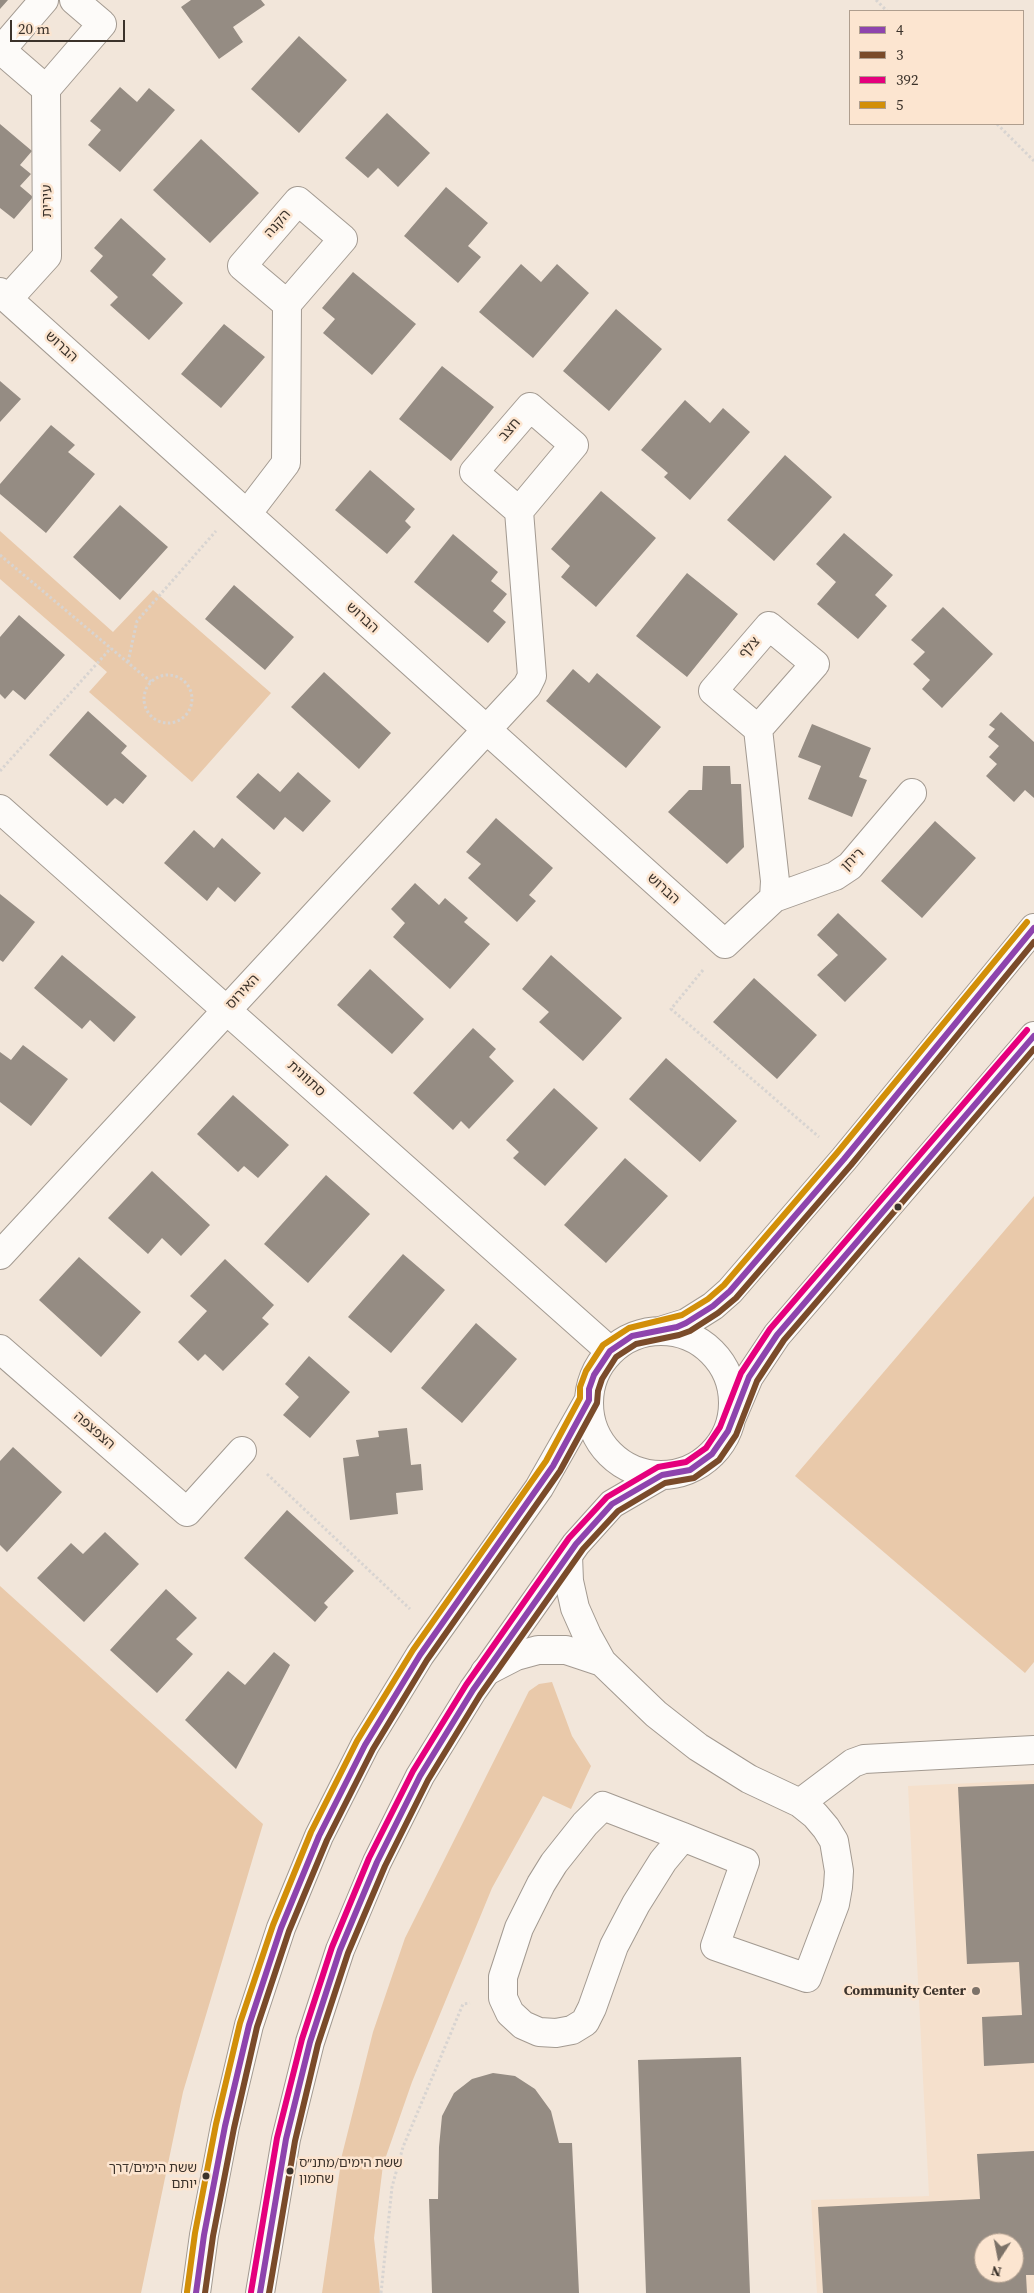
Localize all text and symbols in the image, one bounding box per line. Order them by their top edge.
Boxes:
scale bar [12,10,128,42]
legend [849,10,1024,125]
text: 20 m [18,18,50,39]
text: 4 [896,19,904,40]
text: 3 [896,44,904,65]
text: 392 [896,69,919,90]
text: 5 [896,94,904,115]
street label: עירית [39,185,55,217]
street label: הקנה [261,207,295,241]
street label: הברוש [41,328,81,366]
street label: חצב [496,415,524,445]
street label: הברוש [342,599,382,637]
street label: צלף [736,634,764,662]
street label: ריחן [838,845,868,875]
street label: הברוש [643,870,683,908]
street label: האירוס [223,971,263,1013]
street label: סתוונית [283,1058,329,1100]
unlabelled marker [893,1202,903,1212]
street label: הצפצפה [70,1409,118,1453]
place label: Community Center [844,1983,966,1999]
marker: Community Center [970,1985,982,1997]
place label: ששת הימים/מתנ״ס שחמון [299,2156,403,2187]
place label: ששת הימים/דרך יותם [109,2161,197,2192]
marker: ששת הימים/מתנ״ס שחמון [285,2166,295,2176]
marker: ששת הימים/דרך יותם [201,2171,211,2181]
north arrow [974,2233,1024,2283]
text: N [989,2261,1003,2283]

